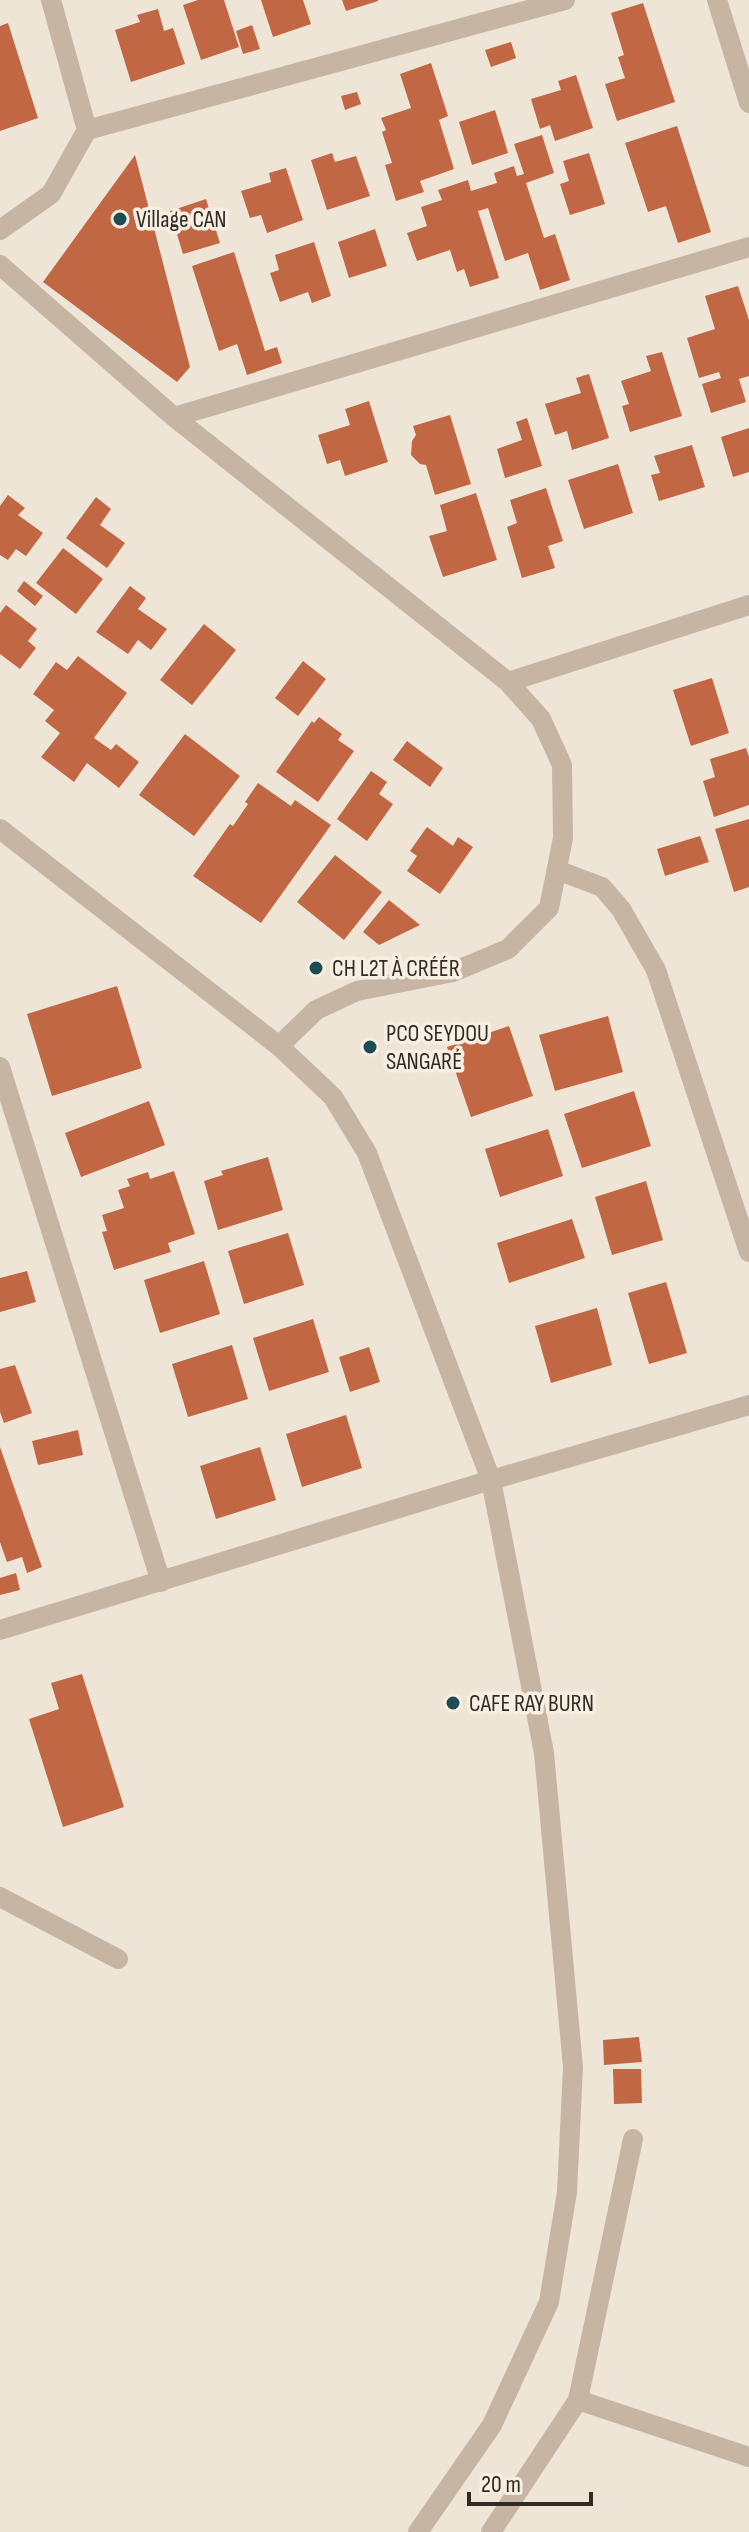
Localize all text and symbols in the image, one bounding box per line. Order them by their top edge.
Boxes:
place label: Village CAN [136,205,227,234]
marker: Village CAN [111,210,129,228]
place label: CH L2T À CRÉÉR [332,954,460,983]
marker: CH L2T À CRÉÉR [307,959,325,977]
place label: PCO SEYDOU SANGARÉ [386,1019,489,1076]
marker: PCO SEYDOU SANGARÉ [361,1038,379,1056]
place label: CAFE RAY BURN [469,1689,594,1718]
marker: CAFE RAY BURN [444,1694,462,1712]
scale bar [469,2456,591,2506]
text: 20 m [481,2470,521,2499]

